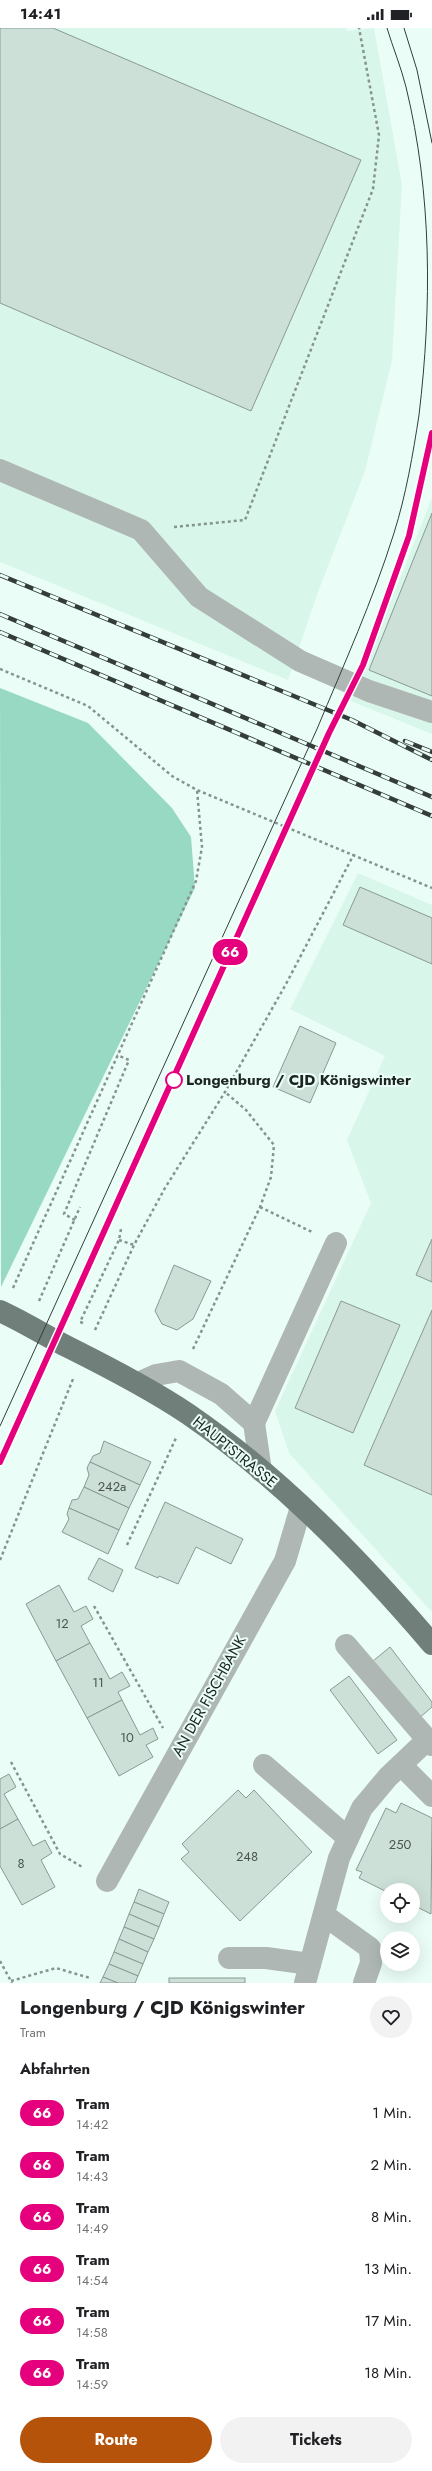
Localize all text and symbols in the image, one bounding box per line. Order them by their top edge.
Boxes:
text: 14:41 [20,3,61,25]
line badge: 66 [212,939,248,965]
text: 66 [221,942,239,962]
place label: Longenburg / CJD Königswinter [186,1069,412,1091]
marker: Longenburg / CJD Königswinter [165,1071,183,1089]
street label: HAUPTSTRASSE [188,1411,282,1493]
house number: 242a [98,1477,126,1496]
house number: 12 [55,1614,69,1633]
street label: AN DER FISCHBANK [166,1631,252,1761]
house number: 11 [92,1673,104,1692]
house number: 10 [120,1728,134,1747]
house number: 250 [389,1835,411,1854]
house number: 248 [236,1847,258,1866]
house number: 8 [17,1854,25,1873]
map controls [380,1883,420,1971]
button: locate [380,1883,420,1923]
button: layers [380,1931,420,1971]
text: Longenburg / CJD Königswinter [20,1994,305,2021]
button: heart [370,1996,412,2038]
text: Tram [20,2023,46,2042]
text: Abfahrten [20,2058,90,2080]
text: Tram [76,2093,110,2115]
text: 1 Min. [372,2102,412,2124]
text: 66 [33,2103,51,2123]
text: 14:42 [76,2115,108,2134]
text: Tram [76,2145,110,2167]
text: 2 Min. [371,2154,412,2176]
text: 66 [33,2155,51,2175]
text: 14:43 [76,2167,108,2186]
text: Tram [76,2197,110,2219]
text: 8 Min. [371,2206,412,2228]
text: 66 [33,2207,51,2227]
text: 14:49 [76,2219,108,2238]
text: Tram [76,2249,110,2271]
text: 13 Min. [364,2258,412,2280]
text: 66 [33,2259,51,2279]
text: 14:54 [76,2271,108,2290]
text: Tram [76,2301,110,2323]
text: 17 Min. [364,2310,412,2332]
text: 66 [33,2311,51,2331]
text: 14:58 [76,2323,108,2342]
text: Tram [76,2353,110,2375]
text: 18 Min. [364,2362,412,2384]
text: 66 [33,2363,51,2383]
text: 14:59 [76,2375,108,2394]
button: Route [20,2417,212,2463]
button: Tickets [220,2417,412,2463]

